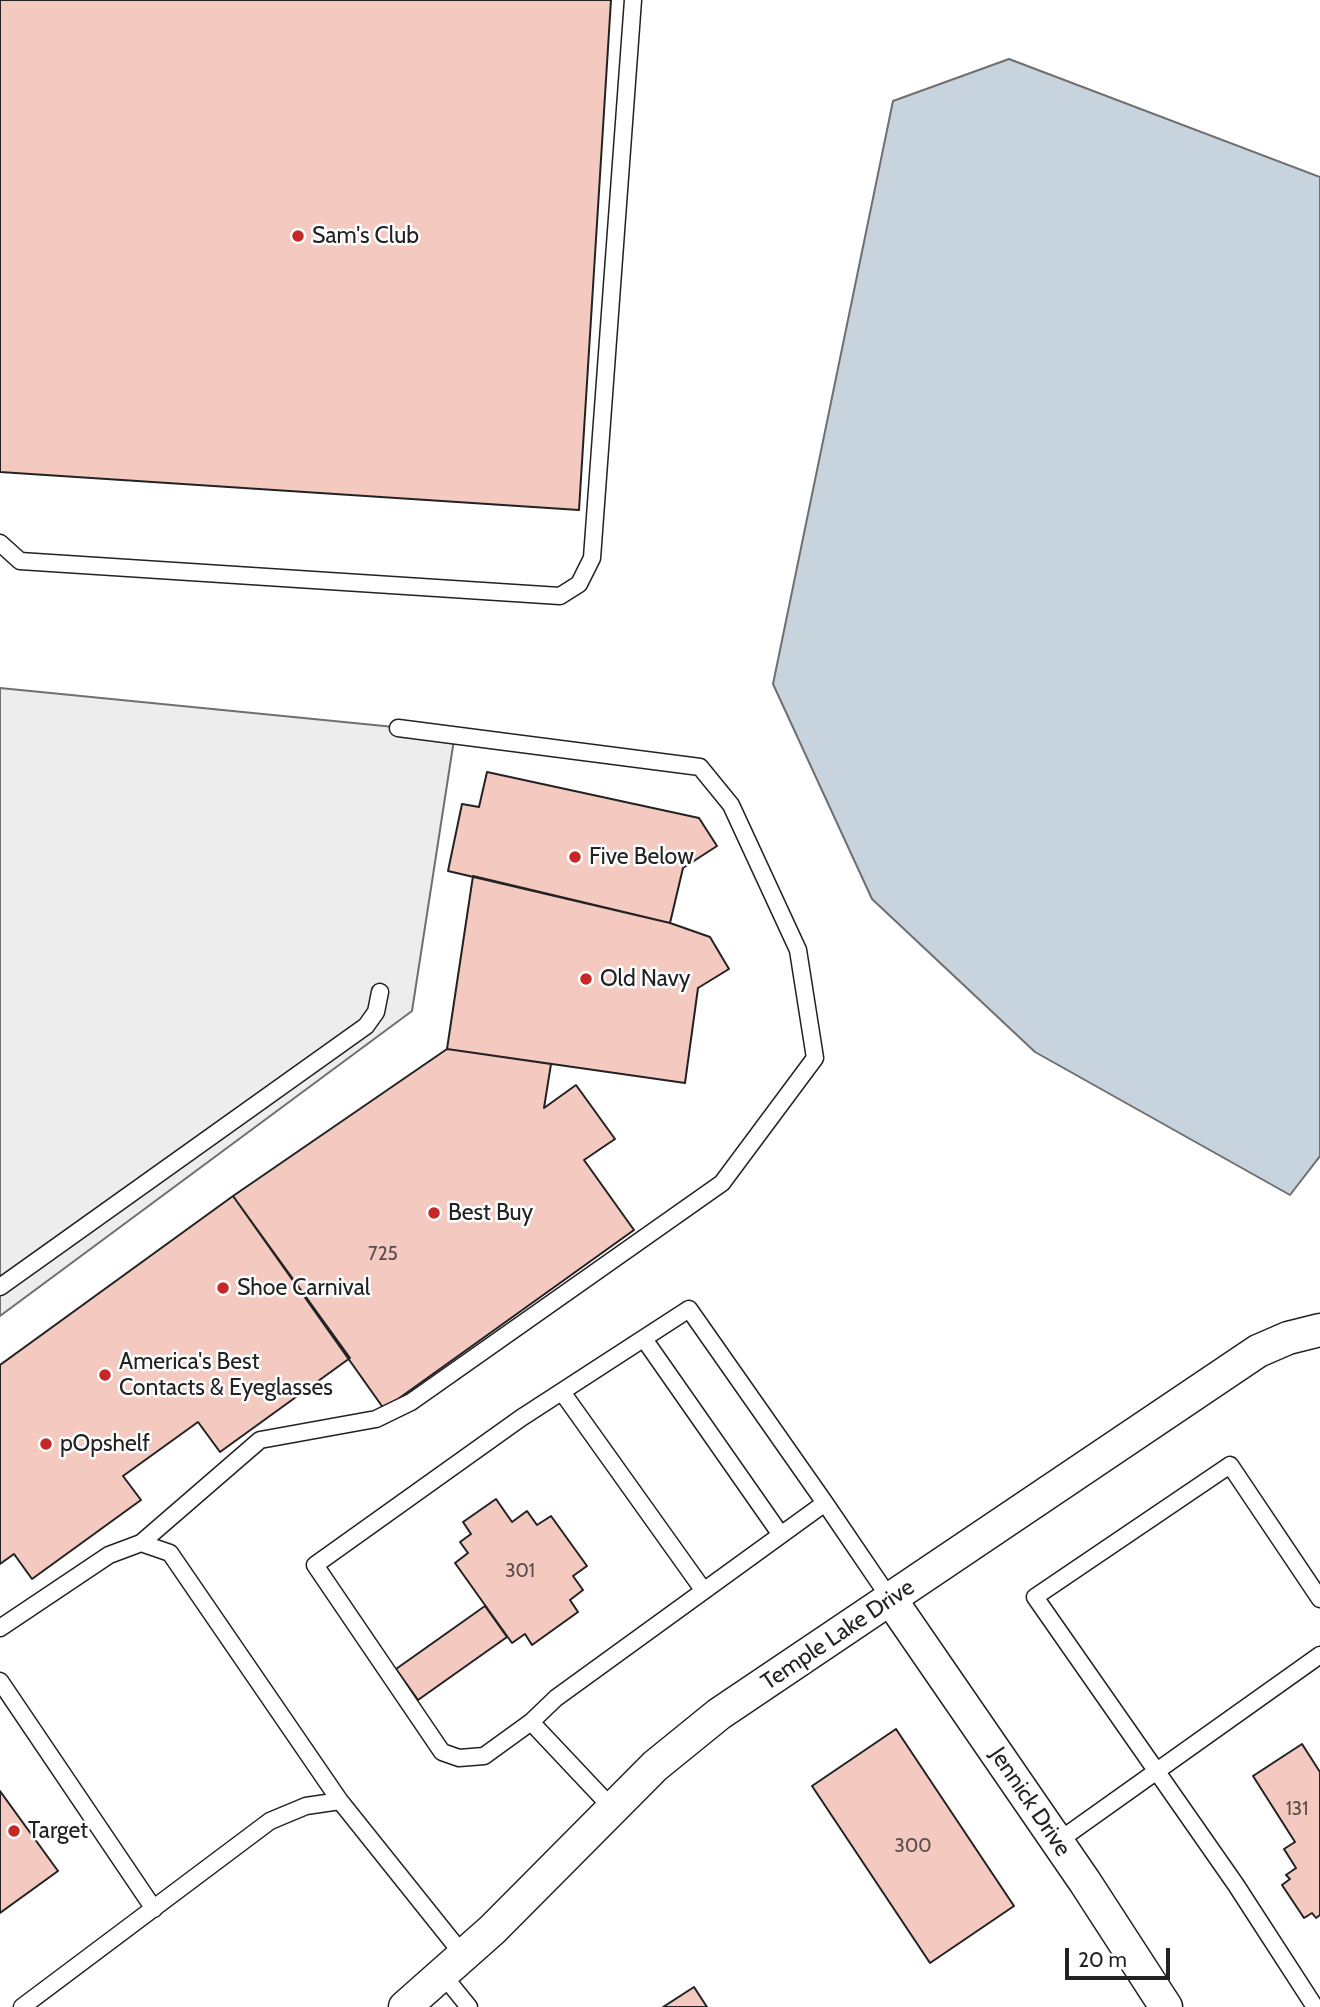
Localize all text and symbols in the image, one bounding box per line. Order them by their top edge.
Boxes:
place label: Sam's Club [312,222,419,250]
marker: Sam's Club [290,228,306,244]
place label: Five Below [589,843,694,871]
marker: Five Below [567,849,583,865]
place label: Old Navy [600,965,690,993]
marker: Old Navy [578,971,594,987]
place label: Best Buy [448,1199,533,1227]
marker: Best Buy [426,1205,442,1221]
house number: 725 [368,1243,398,1265]
place label: Shoe Carnival [237,1274,370,1302]
marker: Shoe Carnival [215,1280,231,1296]
place label: America's Best Contacts & Eyeglasses [119,1348,333,1402]
marker: America's Best Contacts & Eyeglasses [97,1367,113,1383]
place label: pOpshelf [60,1430,150,1458]
marker: pOpshelf [38,1436,54,1452]
house number: 301 [505,1560,535,1582]
street label: Temple Lake Drive [756,1574,920,1696]
street label: Jennick Drive [983,1742,1077,1862]
house number: 131 [1286,1798,1308,1820]
place label: Target [28,1817,88,1845]
marker: Target [6,1823,22,1839]
house number: 300 [895,1835,931,1857]
scale bar [1068,1934,1173,1978]
text: 20 m [1078,1947,1127,1972]

